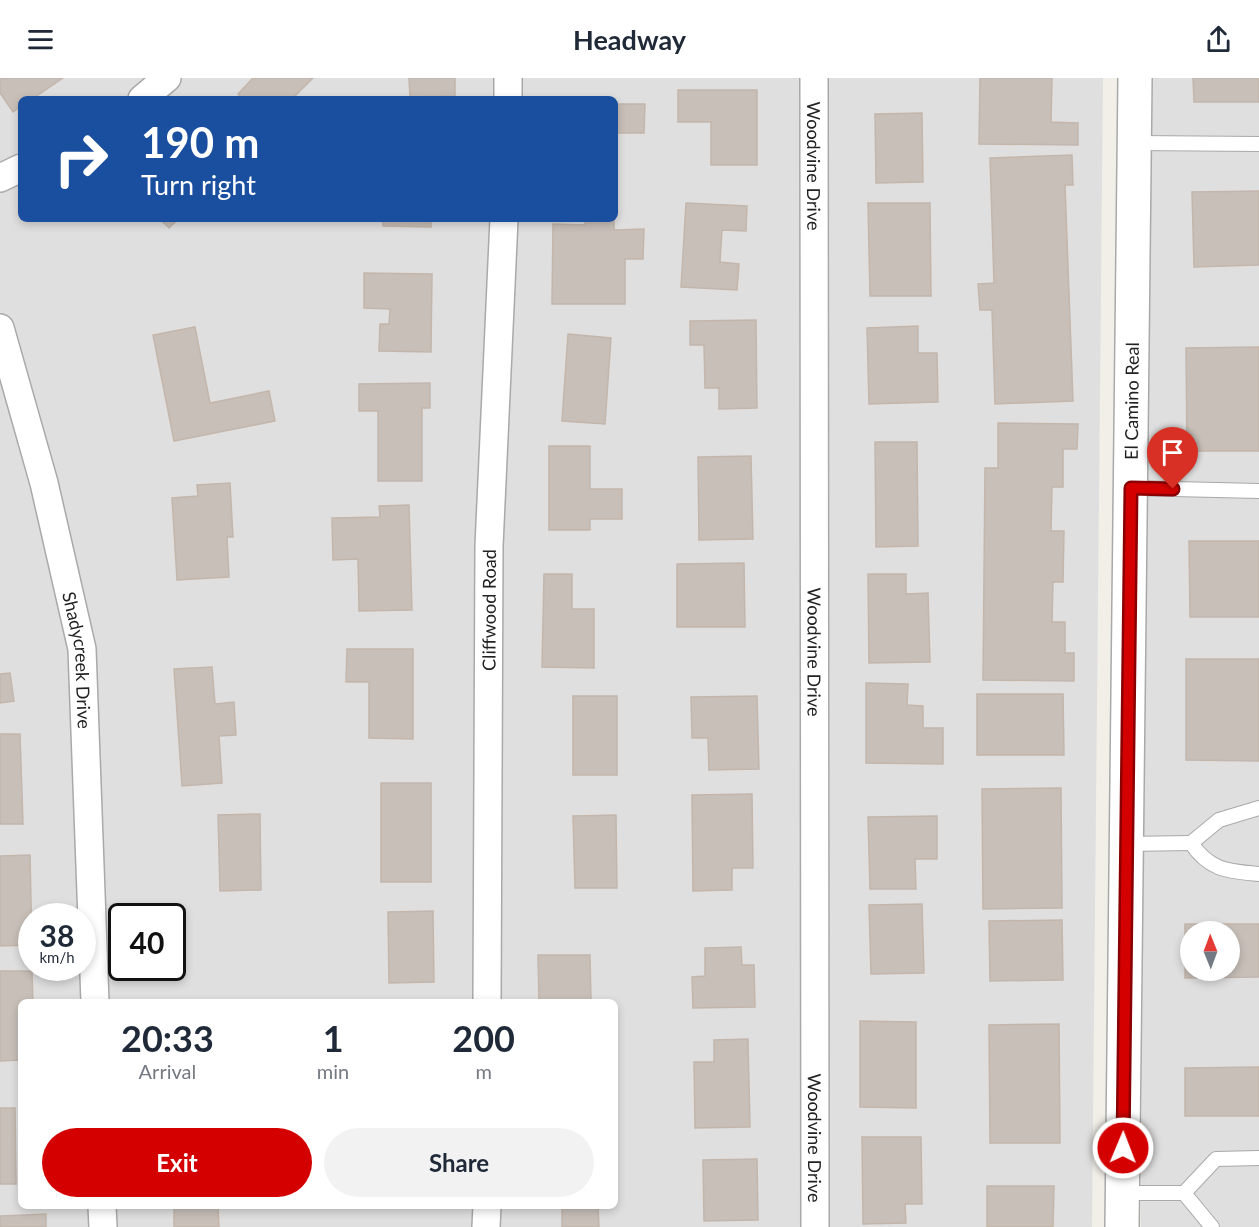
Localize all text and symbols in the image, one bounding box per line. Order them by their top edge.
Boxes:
icon: menu [24,23,57,56]
text: Headway [573,23,686,56]
icon: share [1202,23,1235,56]
street label: Woodvine Drive [803,102,825,230]
text: 190 m [141,117,259,167]
icon: right [42,120,120,198]
text: Turn right [141,168,256,201]
street label: El Camino Real [1120,342,1143,460]
pin [1147,427,1198,489]
icon: arrive [1156,436,1189,469]
street label: Cliffwood Road [477,549,500,671]
street label: Woodvine Drive [803,588,826,716]
street label: Shadycreek Drive [58,589,96,729]
speed limit sign: 40 [108,903,186,981]
text: 38 [40,917,74,953]
north arrow [1180,921,1240,981]
map controls [1180,921,1240,981]
text: km/h [39,948,75,966]
text: 20:33 [121,1016,214,1060]
text: 1 [323,1016,344,1060]
text: 200 [452,1016,515,1060]
text: Arrival [139,1059,196,1083]
text: min [317,1059,349,1083]
text: m [475,1059,492,1083]
street label: Woodvine Drive [804,1074,826,1202]
position arrow [1091,1116,1155,1180]
button: Exit [42,1128,312,1197]
button: Share [324,1128,594,1197]

